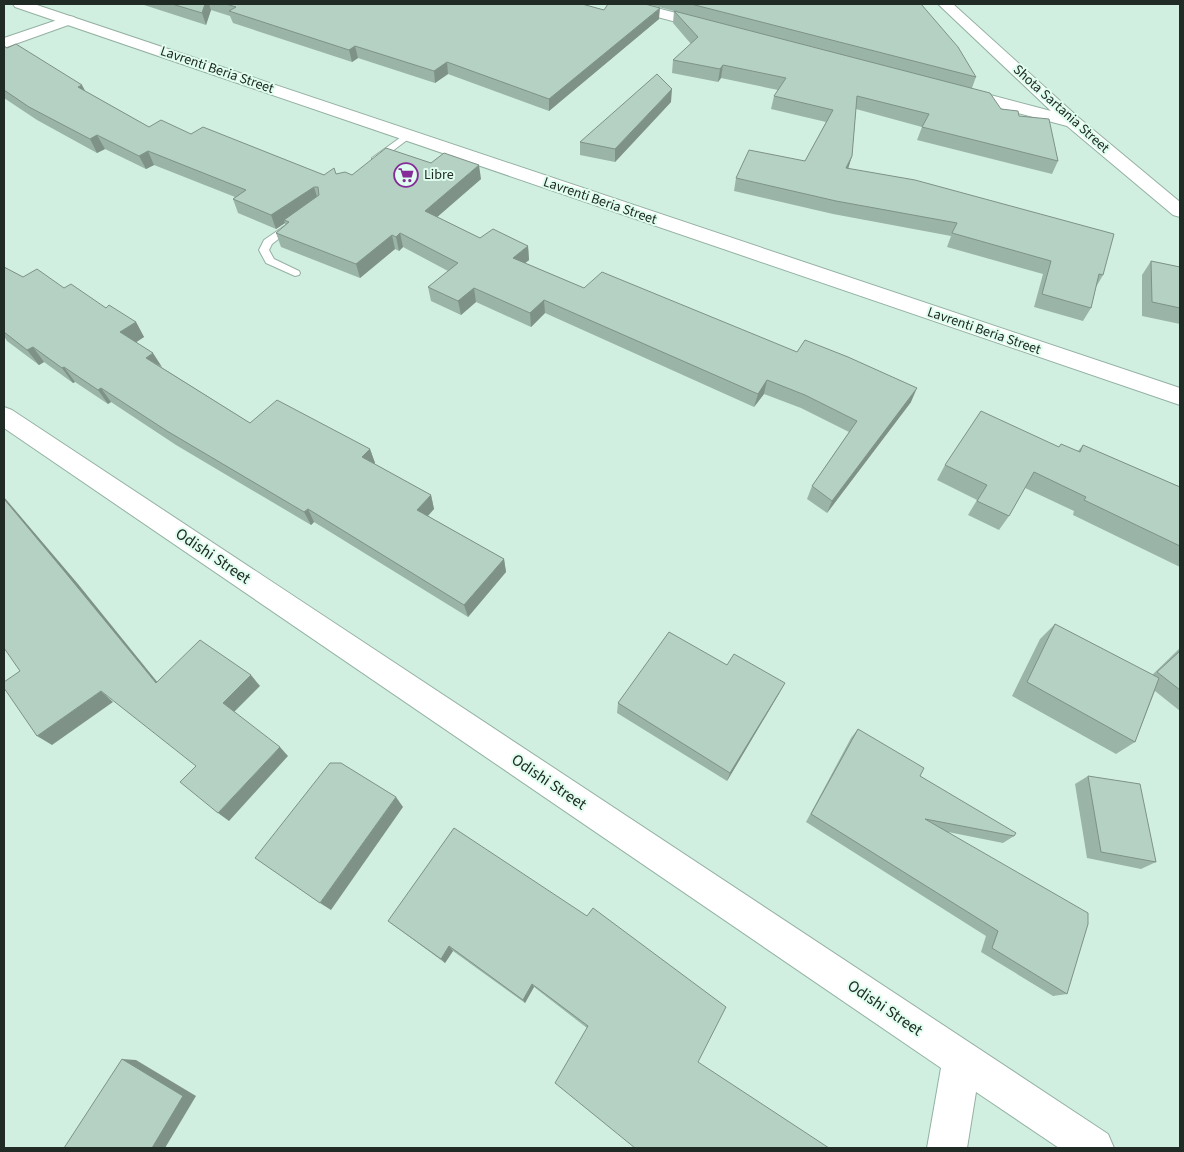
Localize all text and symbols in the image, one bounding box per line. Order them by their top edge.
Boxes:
street label: Lavrenti Beria Street [157,41,277,99]
street label: Shota Sartania Street [1008,60,1114,158]
supermarket icon: Libre [393,162,419,188]
place label: Libre [424,165,454,185]
street label: Lavrenti Beria Street [540,172,660,230]
street label: Lavrenti Beria Street [924,302,1044,360]
street label: Odishi Street [171,523,255,590]
street label: Odishi Street [507,749,591,816]
street label: Odishi Street [843,975,927,1042]

